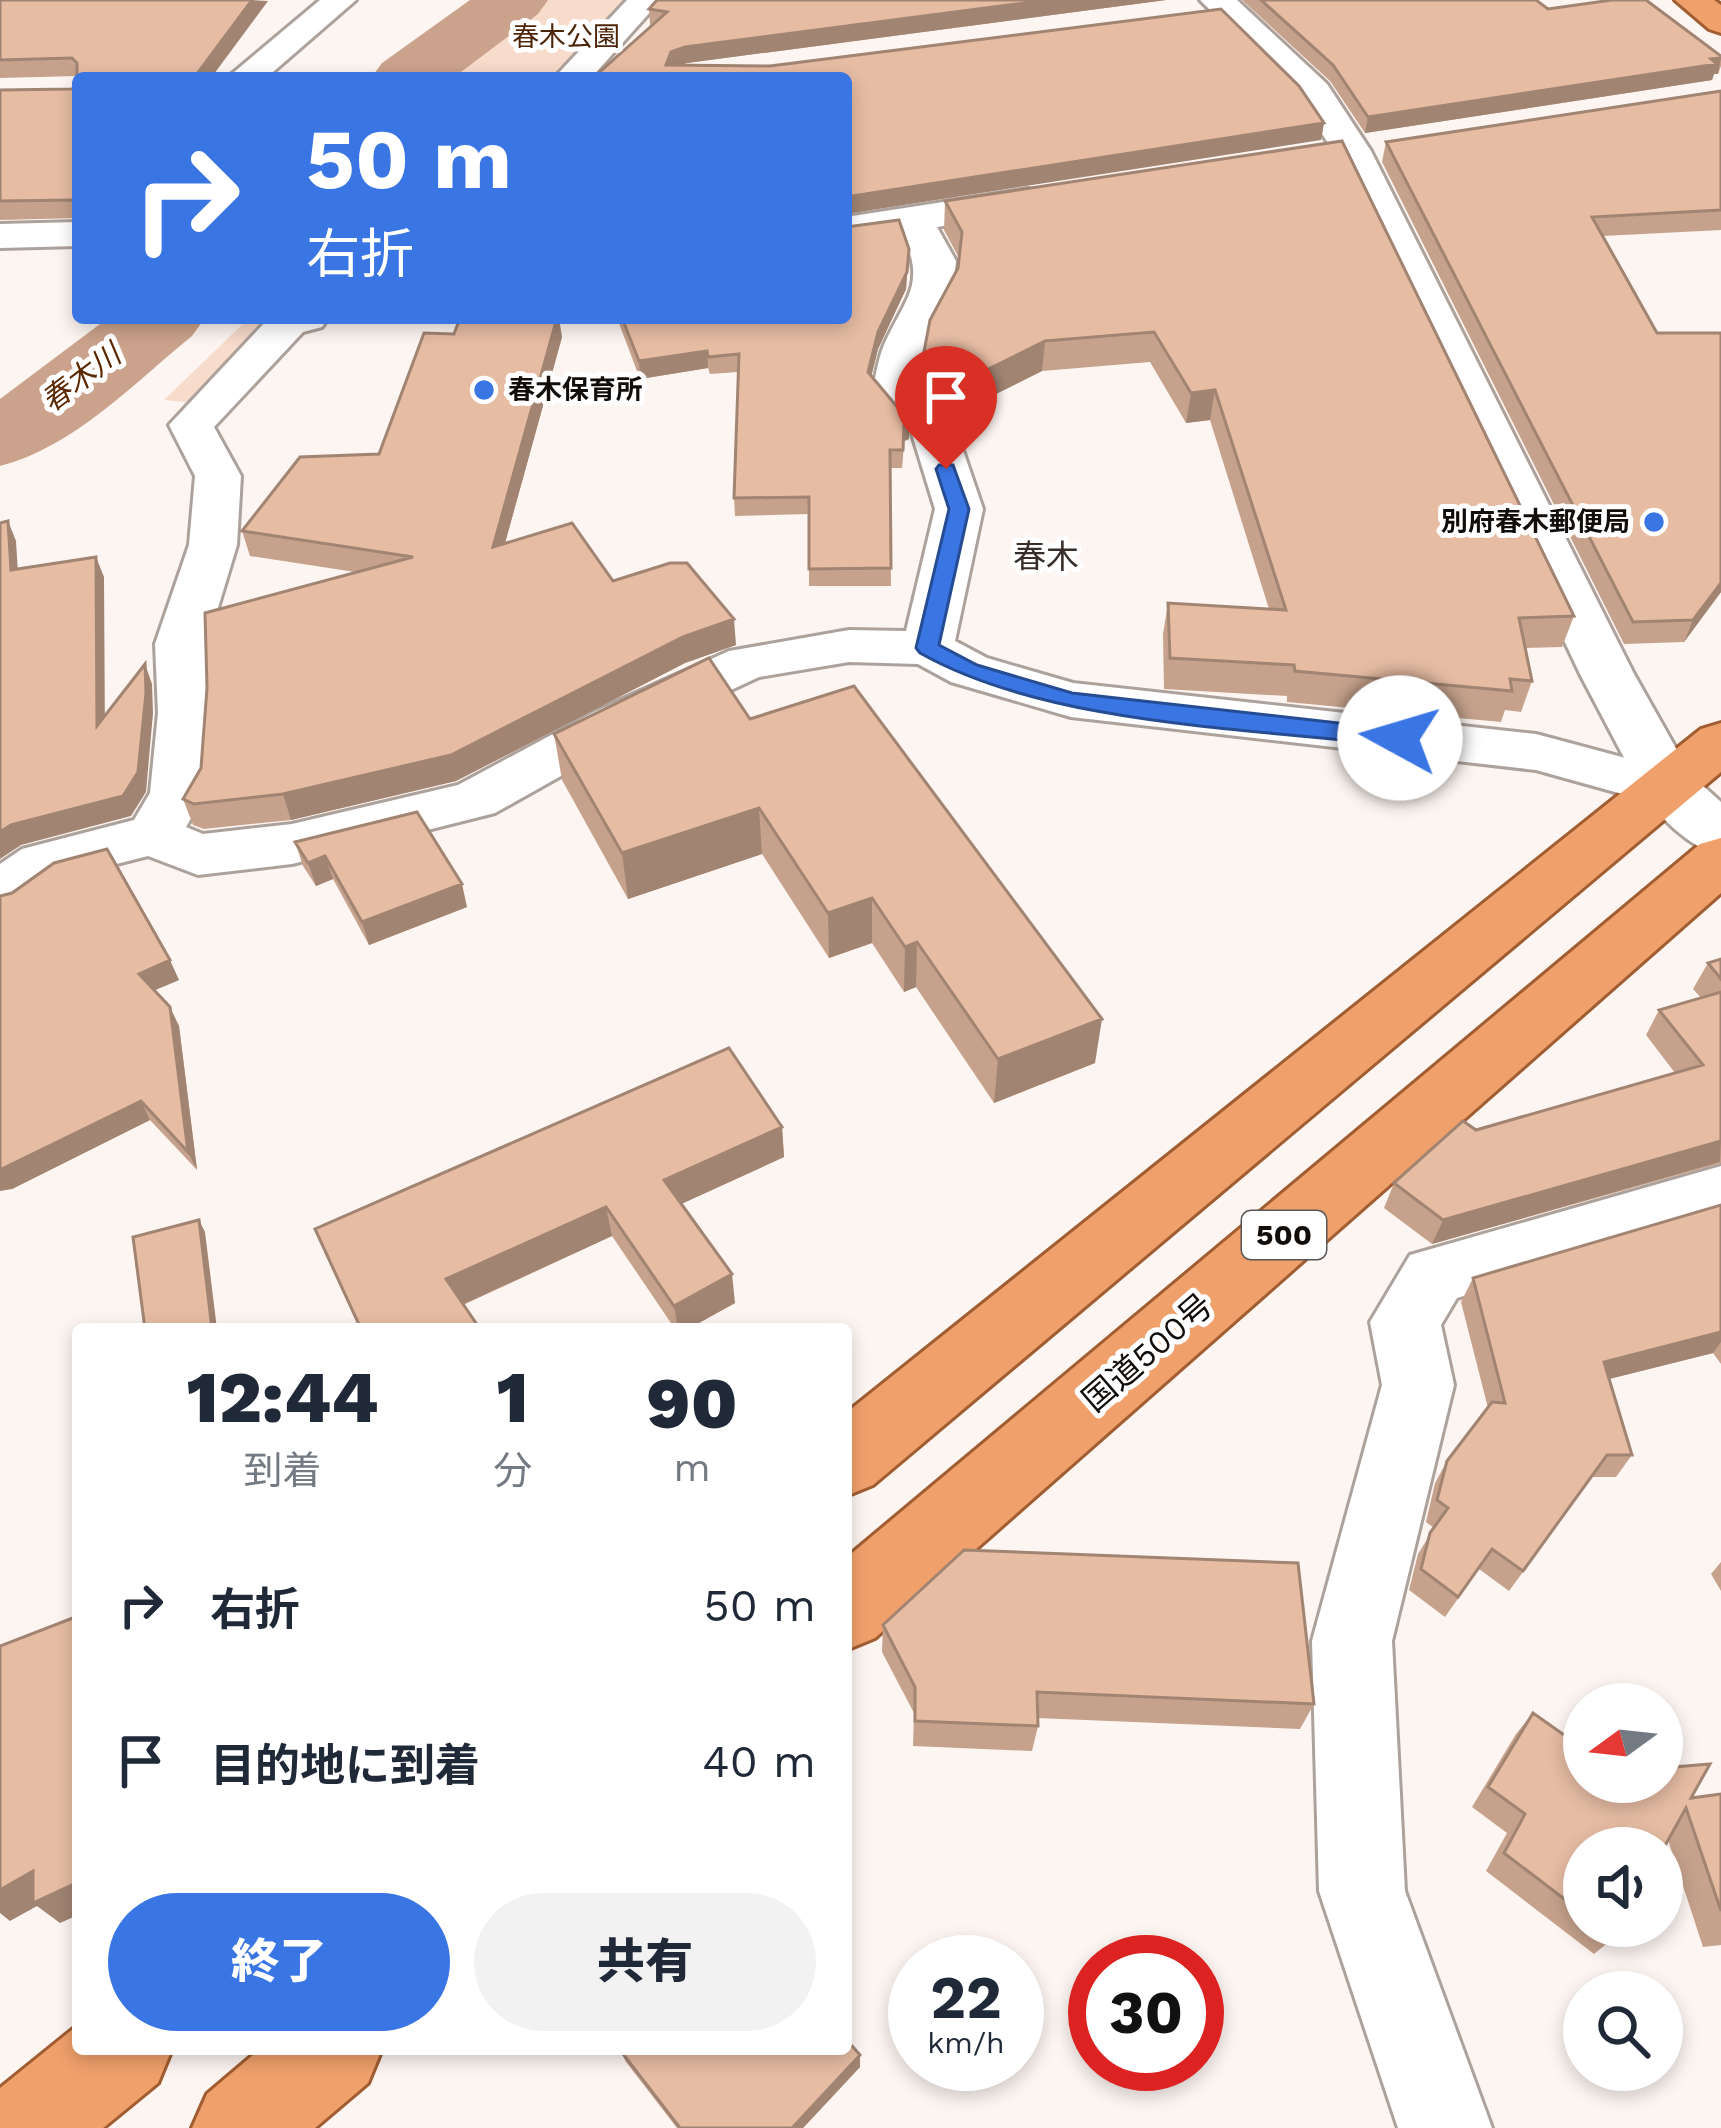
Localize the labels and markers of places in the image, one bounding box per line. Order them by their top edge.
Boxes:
pin [895,346,997,469]
place label: 春木保育所 [508,374,643,406]
marker: 春木保育所 [471,377,497,403]
place label: 別府春木郵便局 [1441,506,1630,538]
marker: 別府春木郵便局 [1641,509,1667,535]

